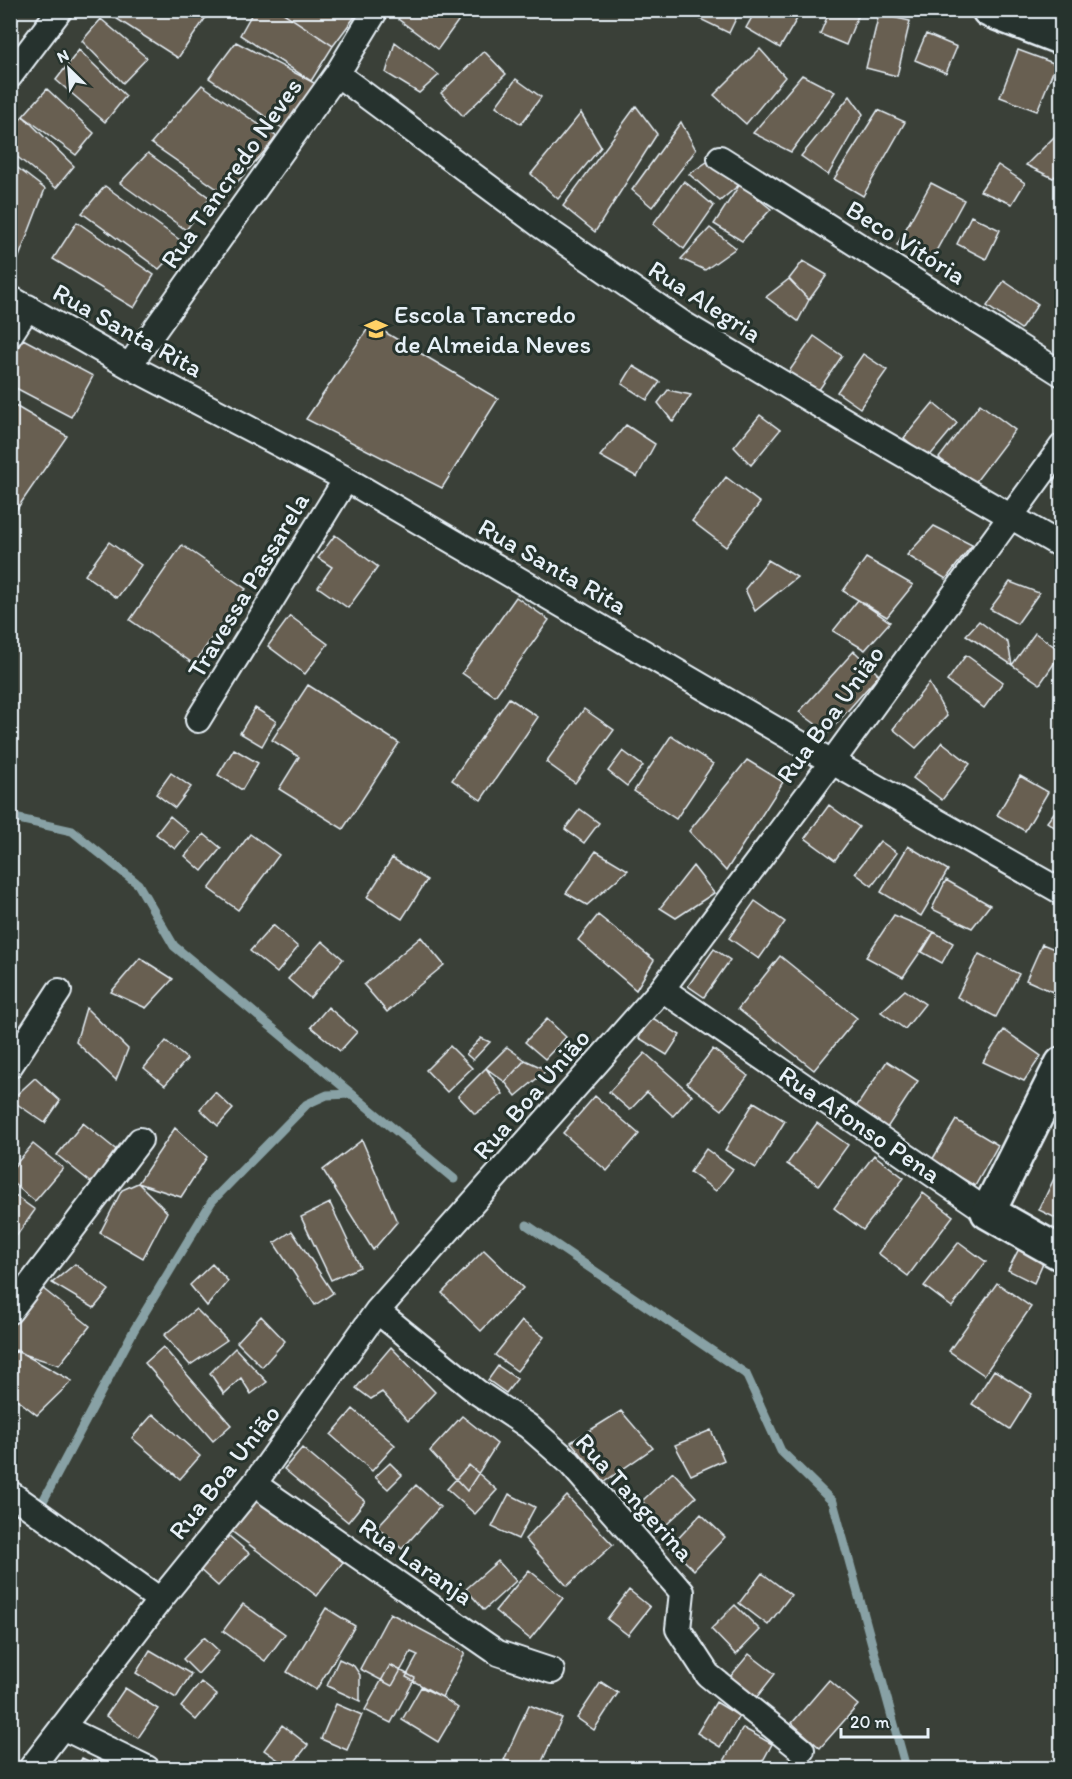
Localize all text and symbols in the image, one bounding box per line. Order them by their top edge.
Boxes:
north arrow [39,39,99,99]
text: N [54,45,72,67]
street label: Rua Tancredo Neves [153,71,309,275]
street label: Beco Vitória [840,193,972,291]
street label: Rua Alegria [643,253,768,349]
street label: Rua Santa Rita [47,276,209,385]
place label: Escola Tancredo de Almeida Neves [394,298,591,360]
school or university icon: Escola Tancredo de Almeida Neves [363,316,389,342]
street label: Travessa Passarela [180,486,316,684]
street label: Rua Santa Rita [473,510,634,622]
street label: Rua Boa União [769,639,891,789]
street label: Rua Boa União [465,1022,597,1166]
street label: Rua Afonso Pena [773,1058,948,1190]
street label: Rua Boa União [161,1398,287,1546]
street label: Rua Tangerina [569,1426,702,1568]
street label: Rua Laranja [353,1510,480,1612]
scale bar [841,1701,928,1739]
text: 20 m [850,1711,890,1733]

